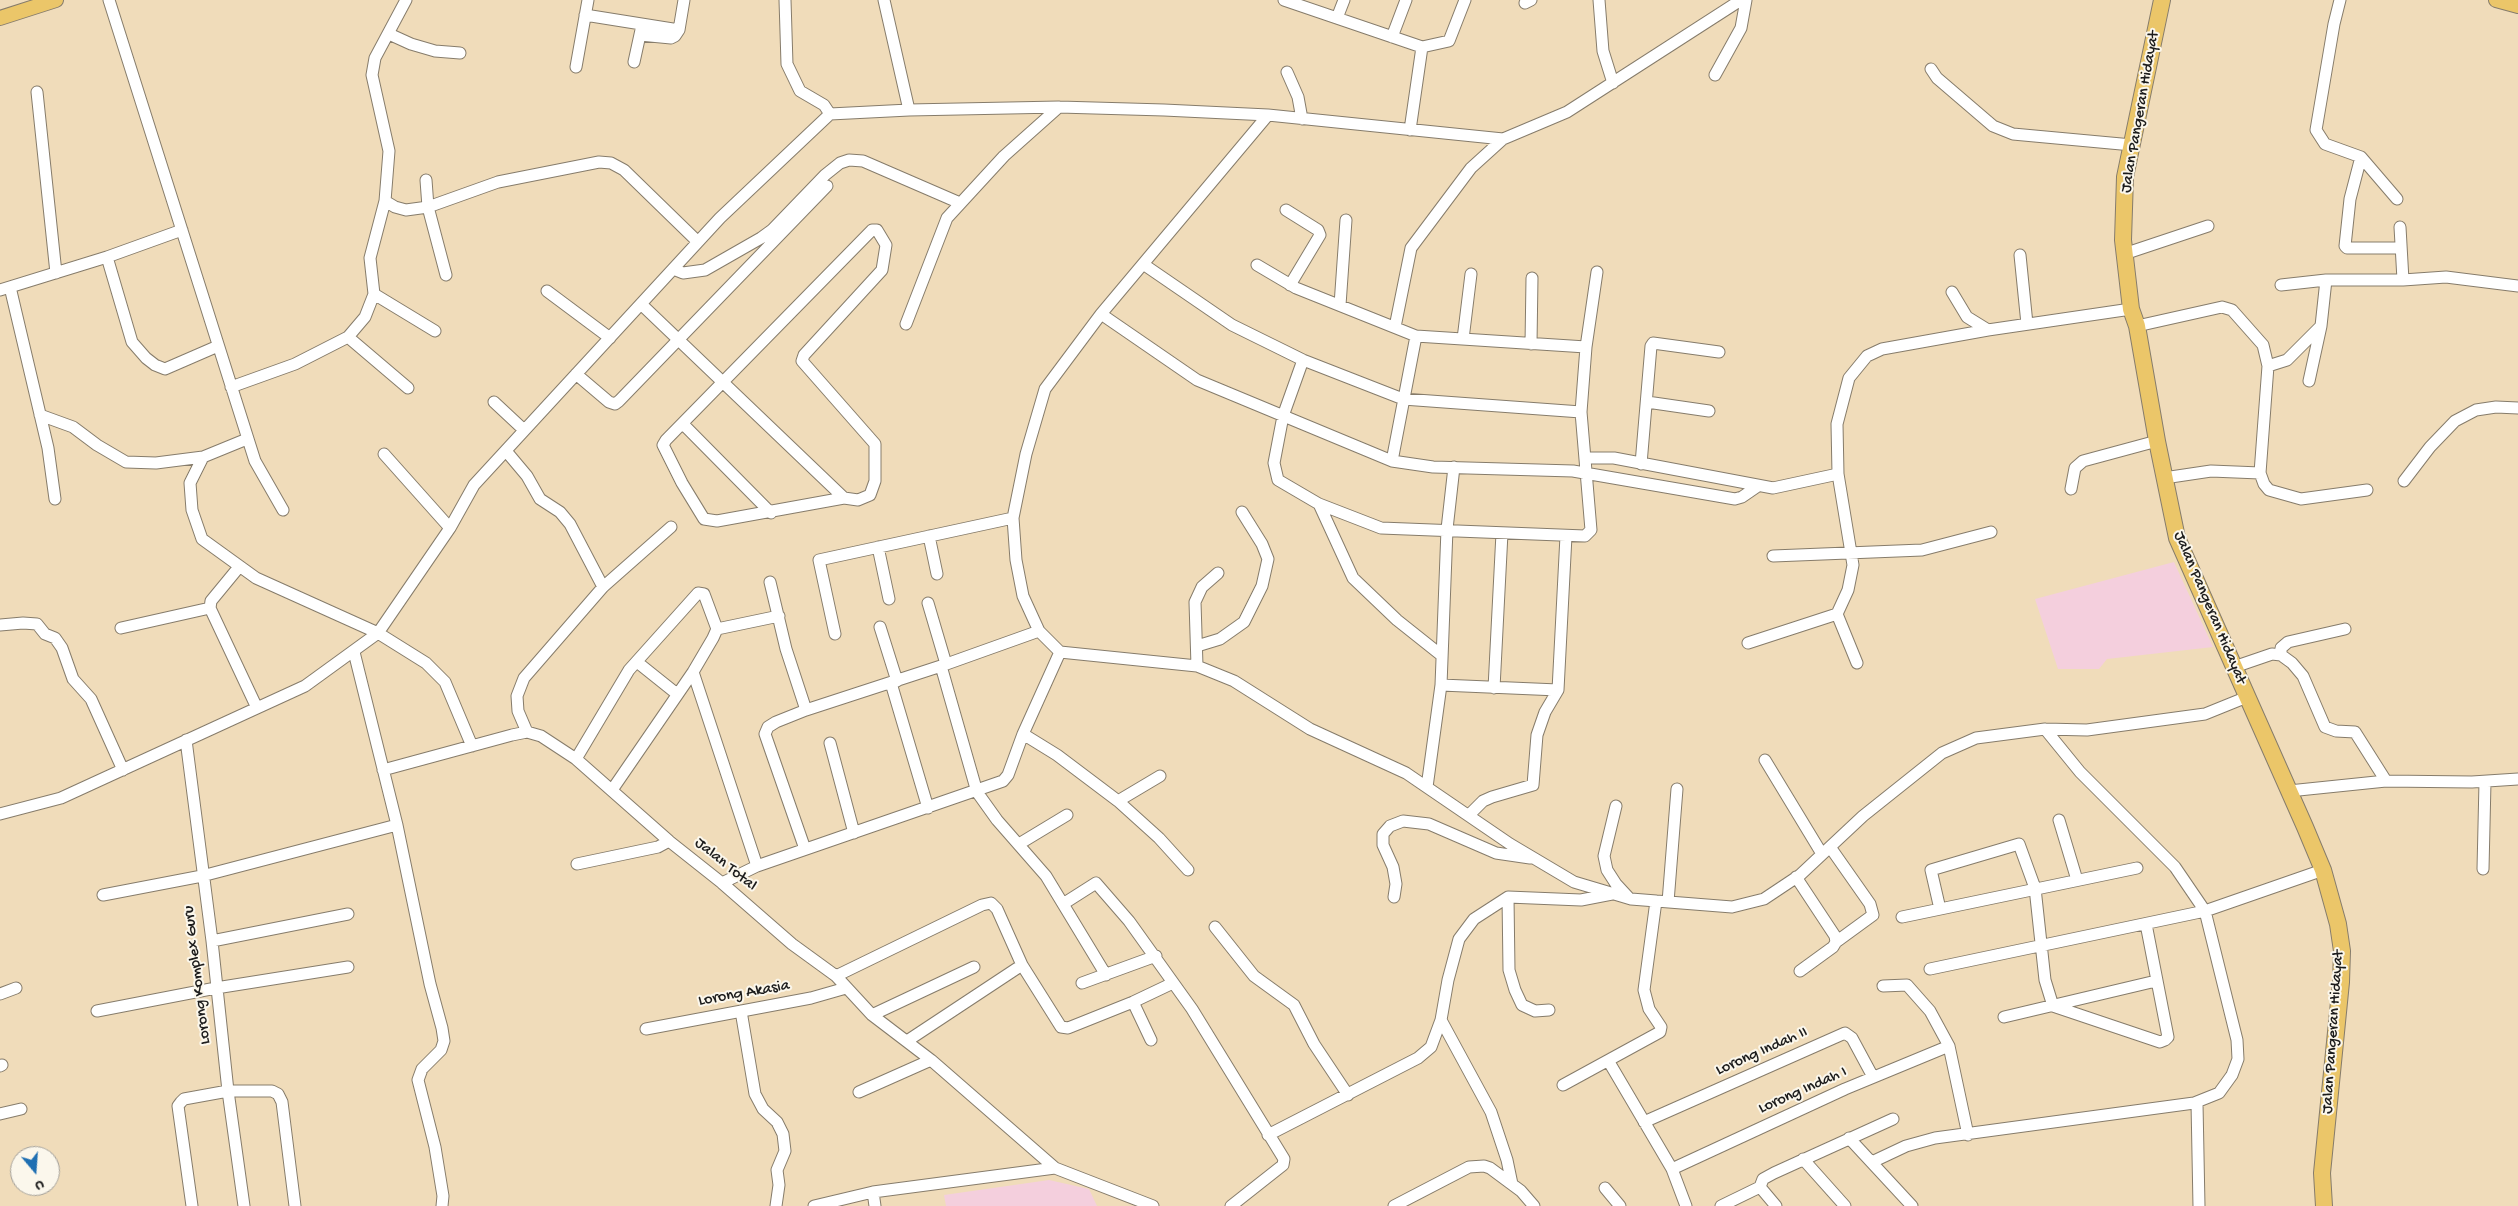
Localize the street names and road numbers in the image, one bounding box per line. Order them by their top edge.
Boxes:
street label: Jalan Pangeran Hidayat [2117,30,2165,194]
street label: Jalan Pangeran Hidayat [2168,529,2250,687]
street label: Jalan Total [690,834,760,896]
street label: Lorong Komplex Guru [180,904,216,1046]
street label: Jalan Pangeran Hidayat [2319,950,2349,1114]
street label: Lorong Akasia [697,977,791,1011]
street label: Lorong Indah II [1713,1023,1811,1081]
street label: Lorong Indah I [1756,1063,1850,1119]

